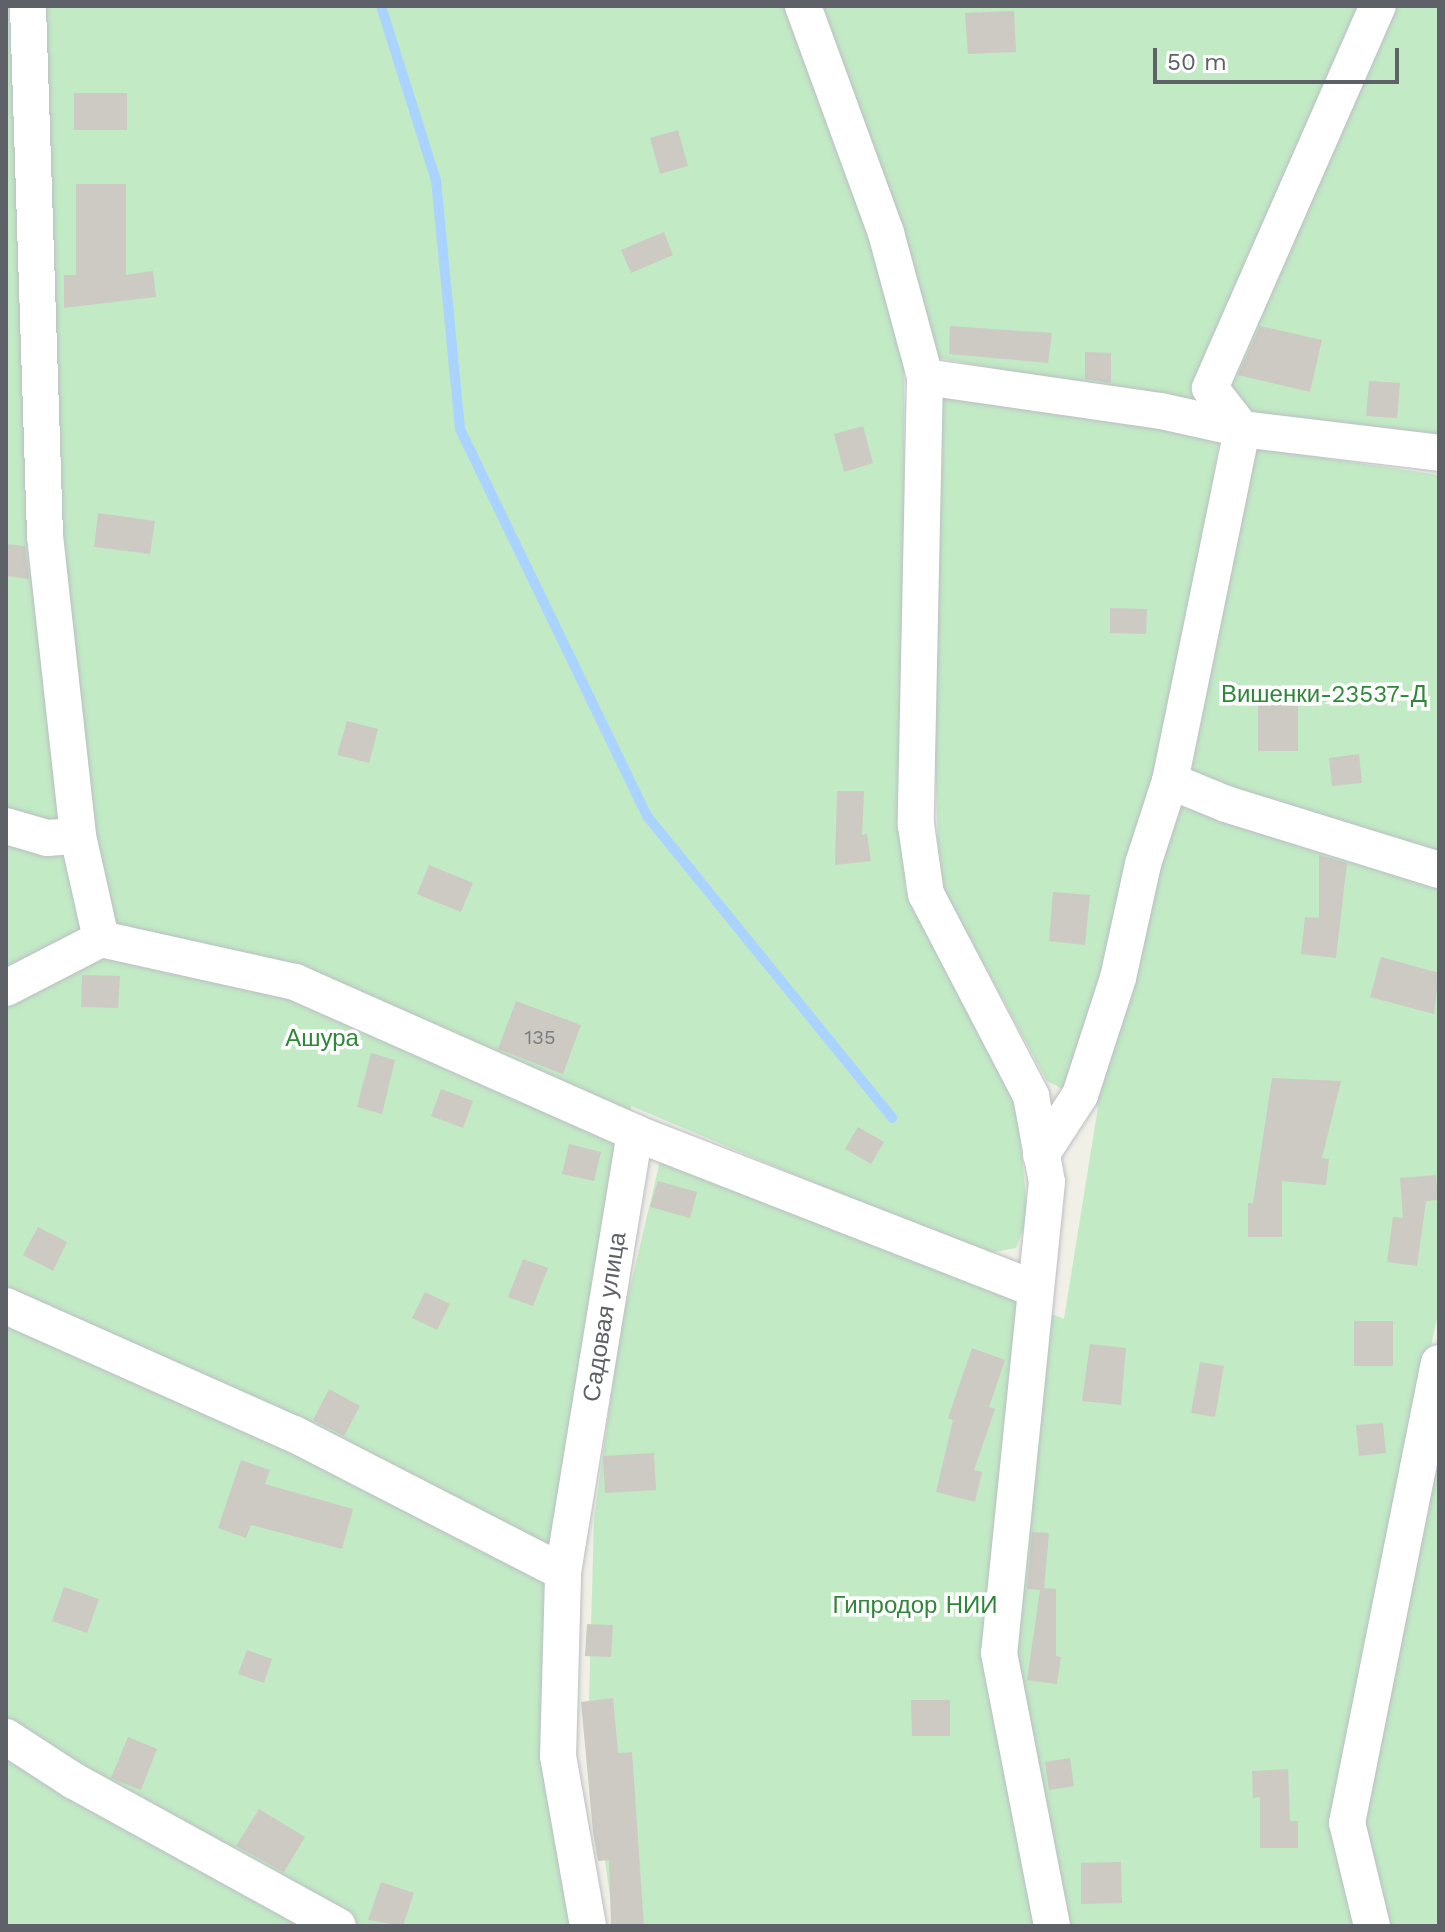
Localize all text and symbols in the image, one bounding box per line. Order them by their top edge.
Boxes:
scale bar [1157,32,1403,82]
text: 50 m [1167,48,1227,76]
park label: Вишенки-23537-Д [1221,681,1427,709]
park label: Ашура [285,1025,359,1053]
house number: 135 [524,1025,556,1049]
street label: Садовая улица [577,1230,633,1404]
park label: Гипродор НИИ [833,1592,997,1620]

